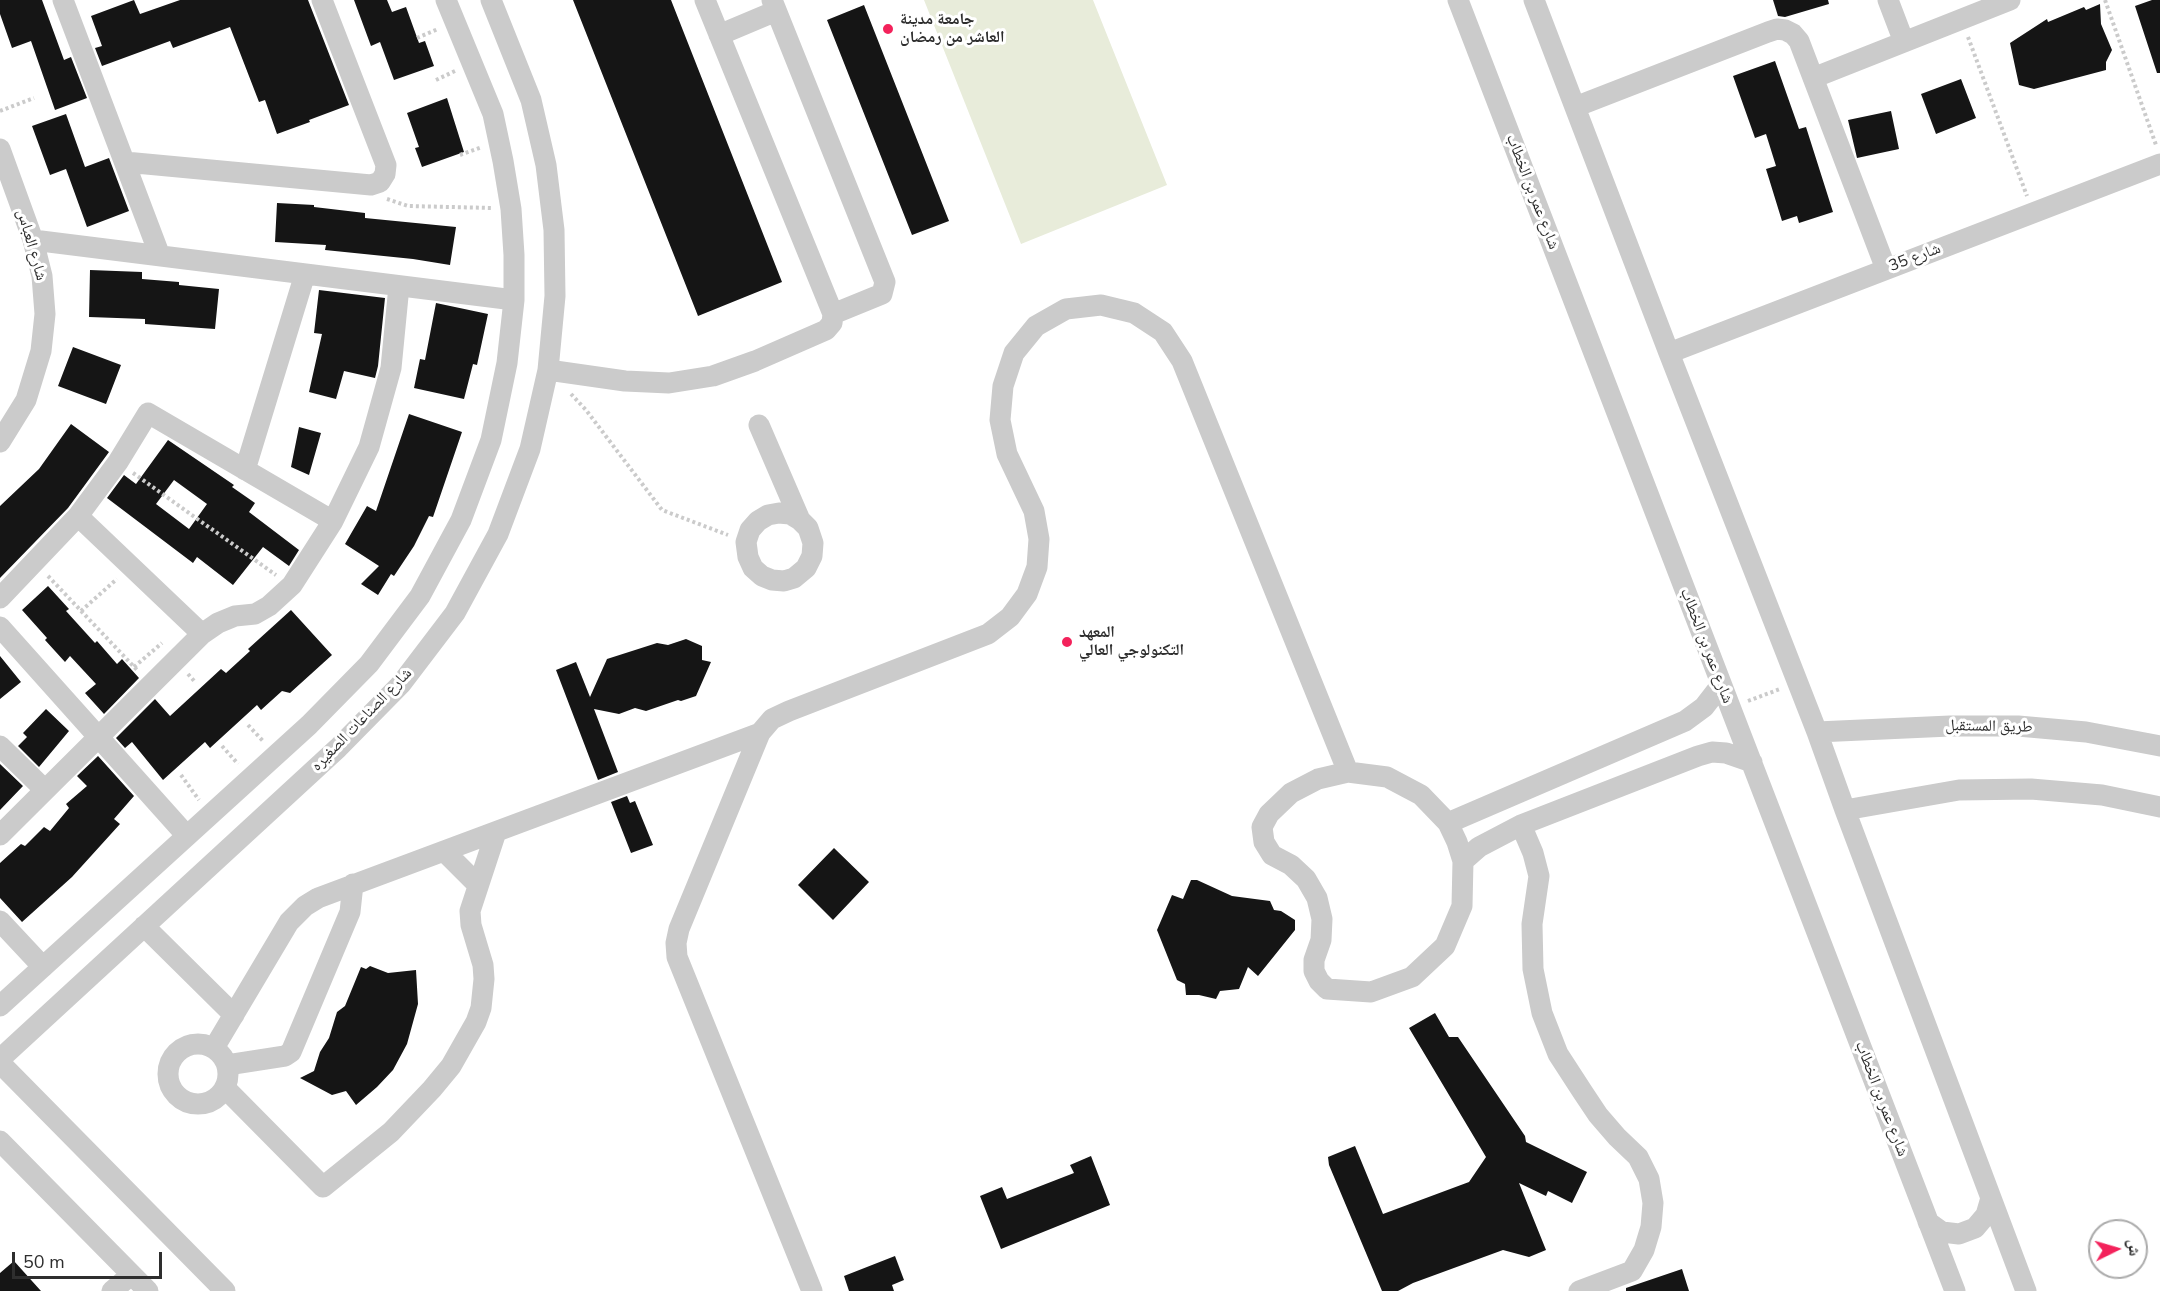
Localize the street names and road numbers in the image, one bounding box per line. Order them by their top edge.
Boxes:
street label: شارع عمر بن الخطاب [1501,132,1563,252]
street label: شارع العباس [12,207,50,283]
street label: شارع 35 [1886,239,1944,277]
street label: شارع عمر بن الخطاب [1675,586,1737,706]
street label: شارع الصناعات الصغيره [308,664,416,776]
street label: طريق المستقبل [1945,717,2033,737]
street label: شارع عمر بن الخطاب [1850,1039,1912,1159]

